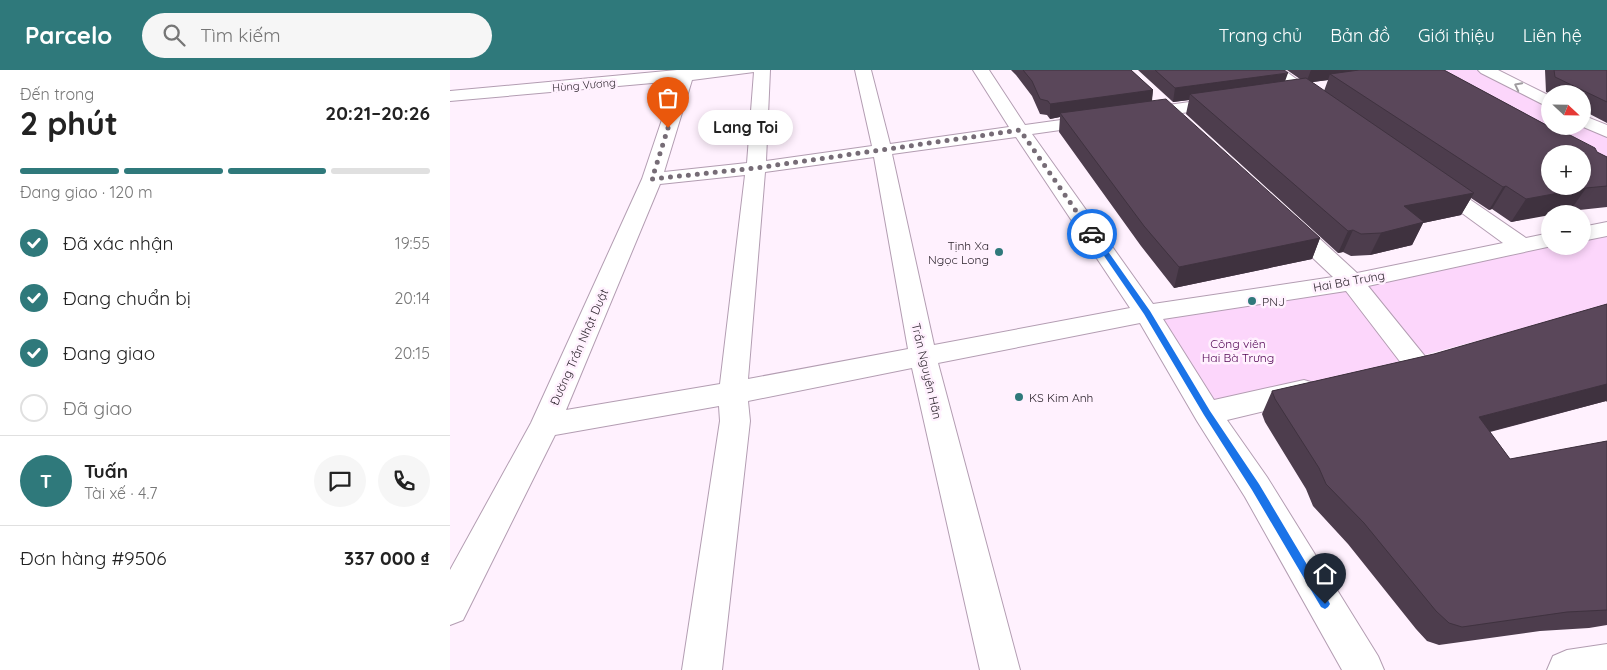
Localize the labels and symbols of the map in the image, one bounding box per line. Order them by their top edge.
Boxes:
street label: Hùng Vương [552,75,616,95]
pin [647,77,689,128]
one-way arrow [1514,82,1523,92]
north arrow [1541,85,1591,135]
callout: Lang Toi [698,110,793,146]
courier [1067,209,1117,259]
place label: Tịnh Xa Ngọc Long [928,238,989,267]
marker: Tịnh Xa Ngọc Long [993,246,1005,258]
street label: Hai Bà Trưng [1312,267,1386,295]
street label: Đường Trần Nhật Duật [547,286,611,408]
place label: PNJ [1262,294,1285,309]
marker: PNJ [1246,295,1258,307]
street label: Trần Nguyên Hãn [909,322,945,420]
park label: Công viên Hai Bà Trưng [1202,336,1274,365]
place label: KS Kim Anh [1029,390,1093,405]
marker: KS Kim Anh [1013,391,1025,403]
pin [1304,553,1346,604]

